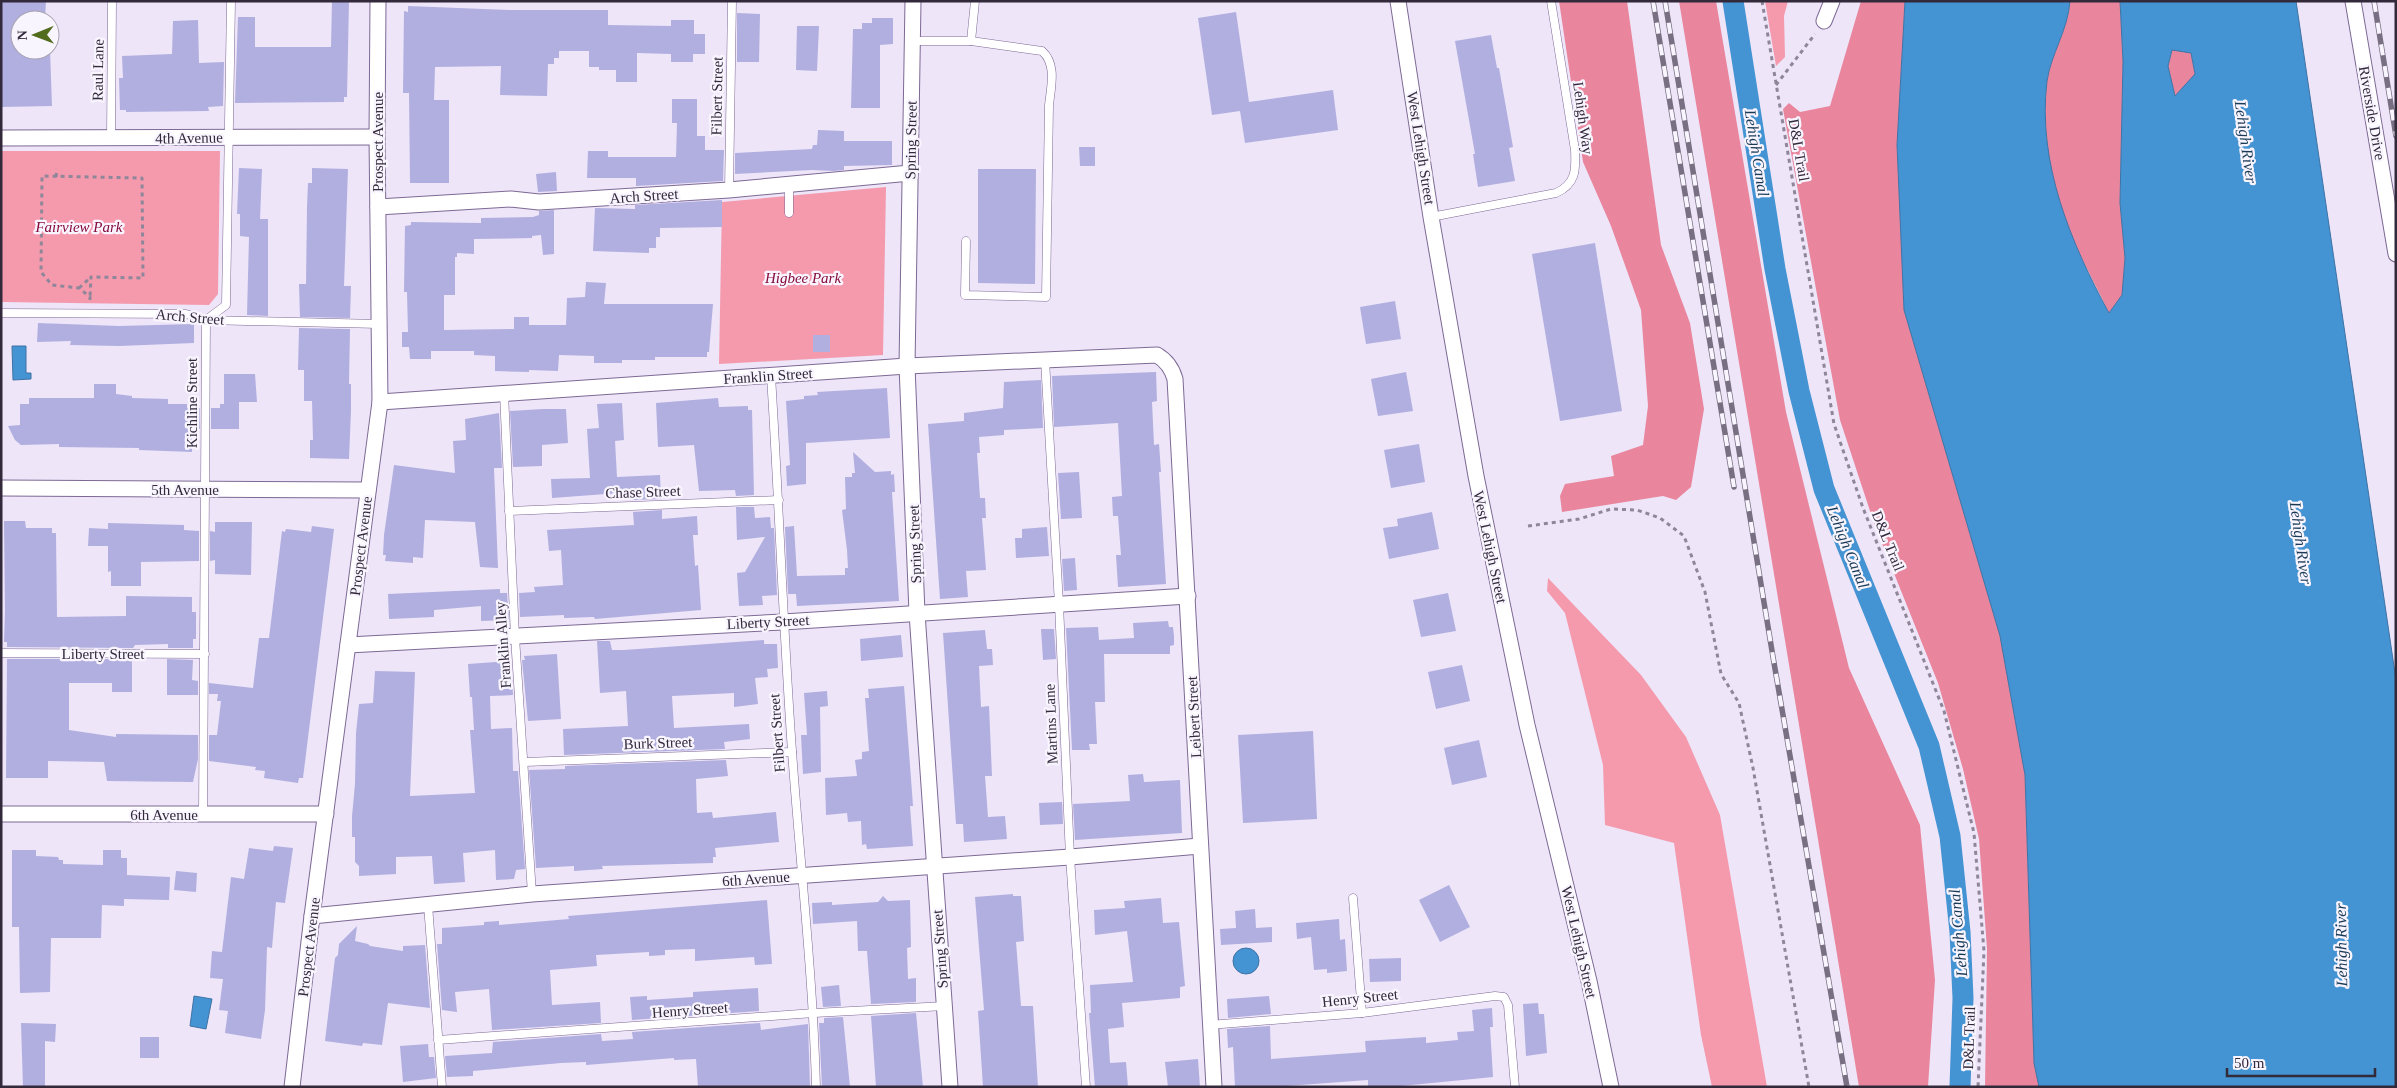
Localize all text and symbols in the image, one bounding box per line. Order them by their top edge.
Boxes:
north arrow [10,10,60,60]
text: N [15,30,30,40]
street label: Raul Lane [89,38,107,101]
street label: Filbert Street [708,56,726,136]
street label: Riverside Drive [2356,65,2388,162]
street label: Lehigh Way [1570,81,1596,156]
street label: West Lehigh Street [1404,90,1438,207]
street label: Prospect Avenue [370,92,386,192]
water label: Lehigh River [2231,99,2260,185]
street label: Spring Street [902,100,920,180]
water label: Lehigh Canal [1741,107,1772,198]
street label: D&L Trail [1786,117,1812,183]
street label: 4th Avenue [155,129,223,147]
street label: Arch Street [609,186,680,206]
park label: Fairview Park [34,219,123,235]
park label: Higbee Park [764,270,841,286]
street label: Arch Street [155,306,226,328]
street label: Kichline Street [184,357,200,448]
street label: Franklin Street [723,365,814,387]
street label: 5th Avenue [151,482,219,498]
street label: Chase Street [605,483,682,501]
street label: West Lehigh Street [1470,489,1510,606]
street label: Prospect Avenue [347,495,375,597]
water label: Lehigh River [2286,500,2315,586]
water label: Lehigh Canal [1822,502,1872,592]
street label: Spring Street [906,504,924,584]
street label: D&L Trail [1869,509,1907,573]
street label: Franklin Alley [492,601,514,689]
street label: Liberty Street [726,612,811,632]
street label: Liberty Street [62,646,145,662]
street label: Leibert Street [1184,675,1204,758]
street label: Martins Lane [1042,683,1060,764]
street label: Filbert Street [766,692,788,773]
street label: Burk Street [623,734,693,752]
street label: 6th Avenue [130,807,198,823]
street label: 6th Avenue [722,869,791,889]
street label: West Lehigh Street [1558,884,1600,1000]
water label: Lehigh Canal [1946,888,1971,978]
street label: Prospect Avenue [295,896,323,998]
water label: Lehigh River [2332,903,2351,988]
street label: Spring Street [929,908,951,989]
street label: Henry Street [1321,986,1400,1010]
street label: Henry Street [651,999,729,1021]
street label: D&L Trail [1960,1006,1978,1070]
scale bar [2227,1046,2374,1078]
text: 50 m [2234,1055,2265,1071]

